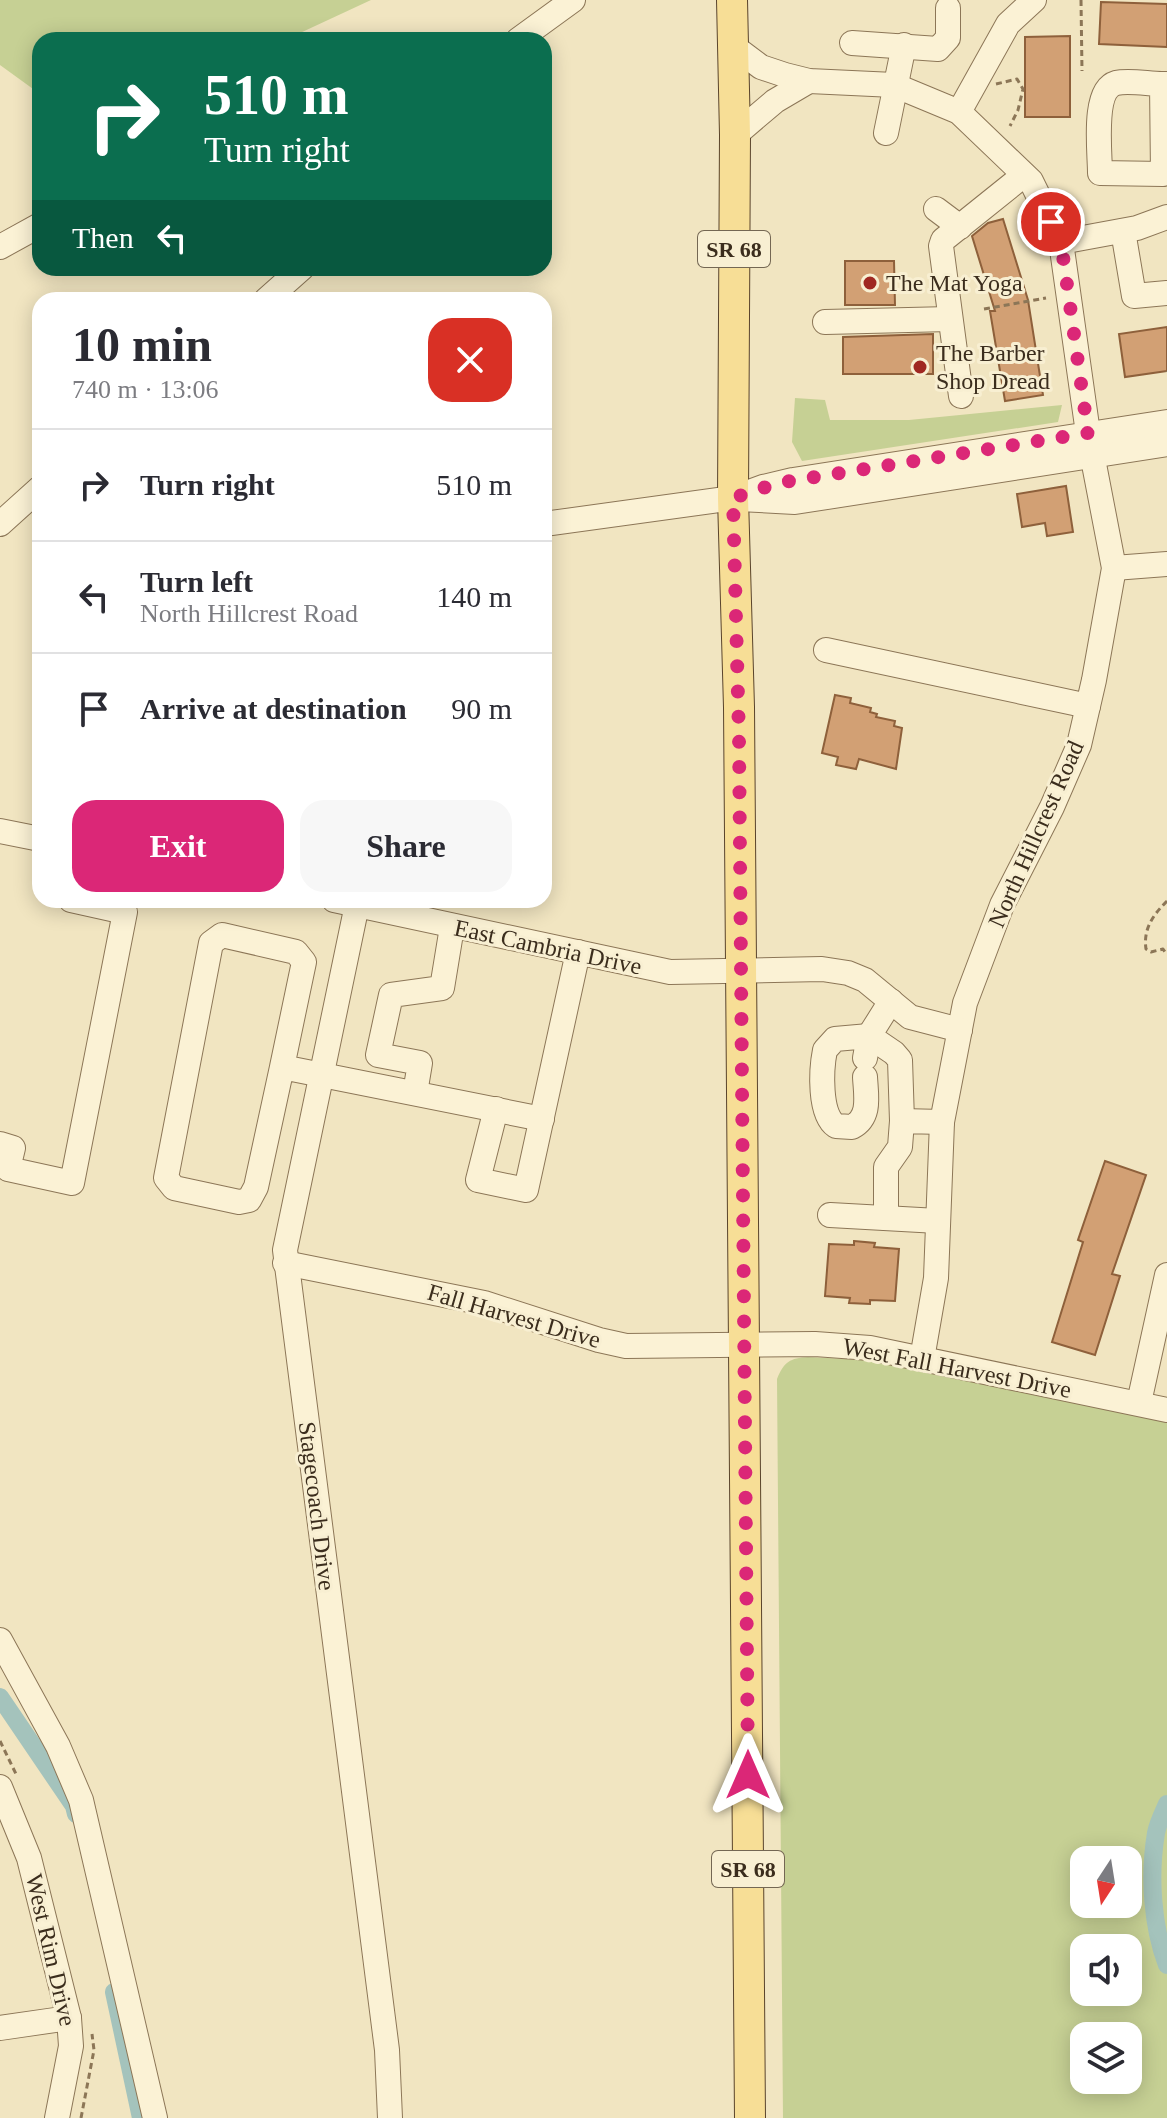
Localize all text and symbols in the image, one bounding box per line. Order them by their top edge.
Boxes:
icon: right [72,64,176,168]
text: 510 m [204,64,349,126]
text: Turn right [204,130,350,170]
pin [1017,188,1085,256]
icon: arrive [1029,200,1073,244]
icon: left [150,216,194,260]
text: Then [72,221,134,254]
road number: SR 68 [698,231,770,267]
place label: The Mat Yoga [886,270,1023,296]
marker: The Mat Yoga [861,274,879,292]
text: 10 min [72,318,212,371]
button: close [428,318,512,402]
place label: The Barber Shop Dread [936,340,1050,394]
marker: The Barber Shop Dread [911,358,929,376]
text: 740 m · 13:06 [72,375,219,404]
icon: right [72,463,116,507]
text: Turn right [140,468,275,501]
text: 510 m [436,468,512,501]
text: Turn left [140,565,253,598]
icon: left [72,575,116,619]
text: 140 m [436,580,512,613]
text: North Hillcrest Road [140,599,358,628]
icon: arrive [72,687,116,731]
text: Arrive at destination [140,692,407,725]
text: 90 m [451,692,512,725]
street label: North Hillcrest Road [983,737,1089,931]
button: Exit [72,800,284,892]
button: Share [300,800,512,892]
street label: East Cambria Drive [452,914,644,980]
street label: Fall Harvest Drive [425,1279,603,1353]
street label: West Fall Harvest Drive [841,1333,1073,1403]
street label: Stagecoach Drive [294,1420,340,1592]
position arrow [706,1733,790,1817]
north arrow [1070,1846,1142,1918]
map controls [1070,1846,1142,2094]
road number: SR 68 [712,1851,784,1887]
street label: West Rim Drive [21,1871,81,2029]
button: sound [1070,1934,1142,2006]
button: layers [1070,2022,1142,2094]

